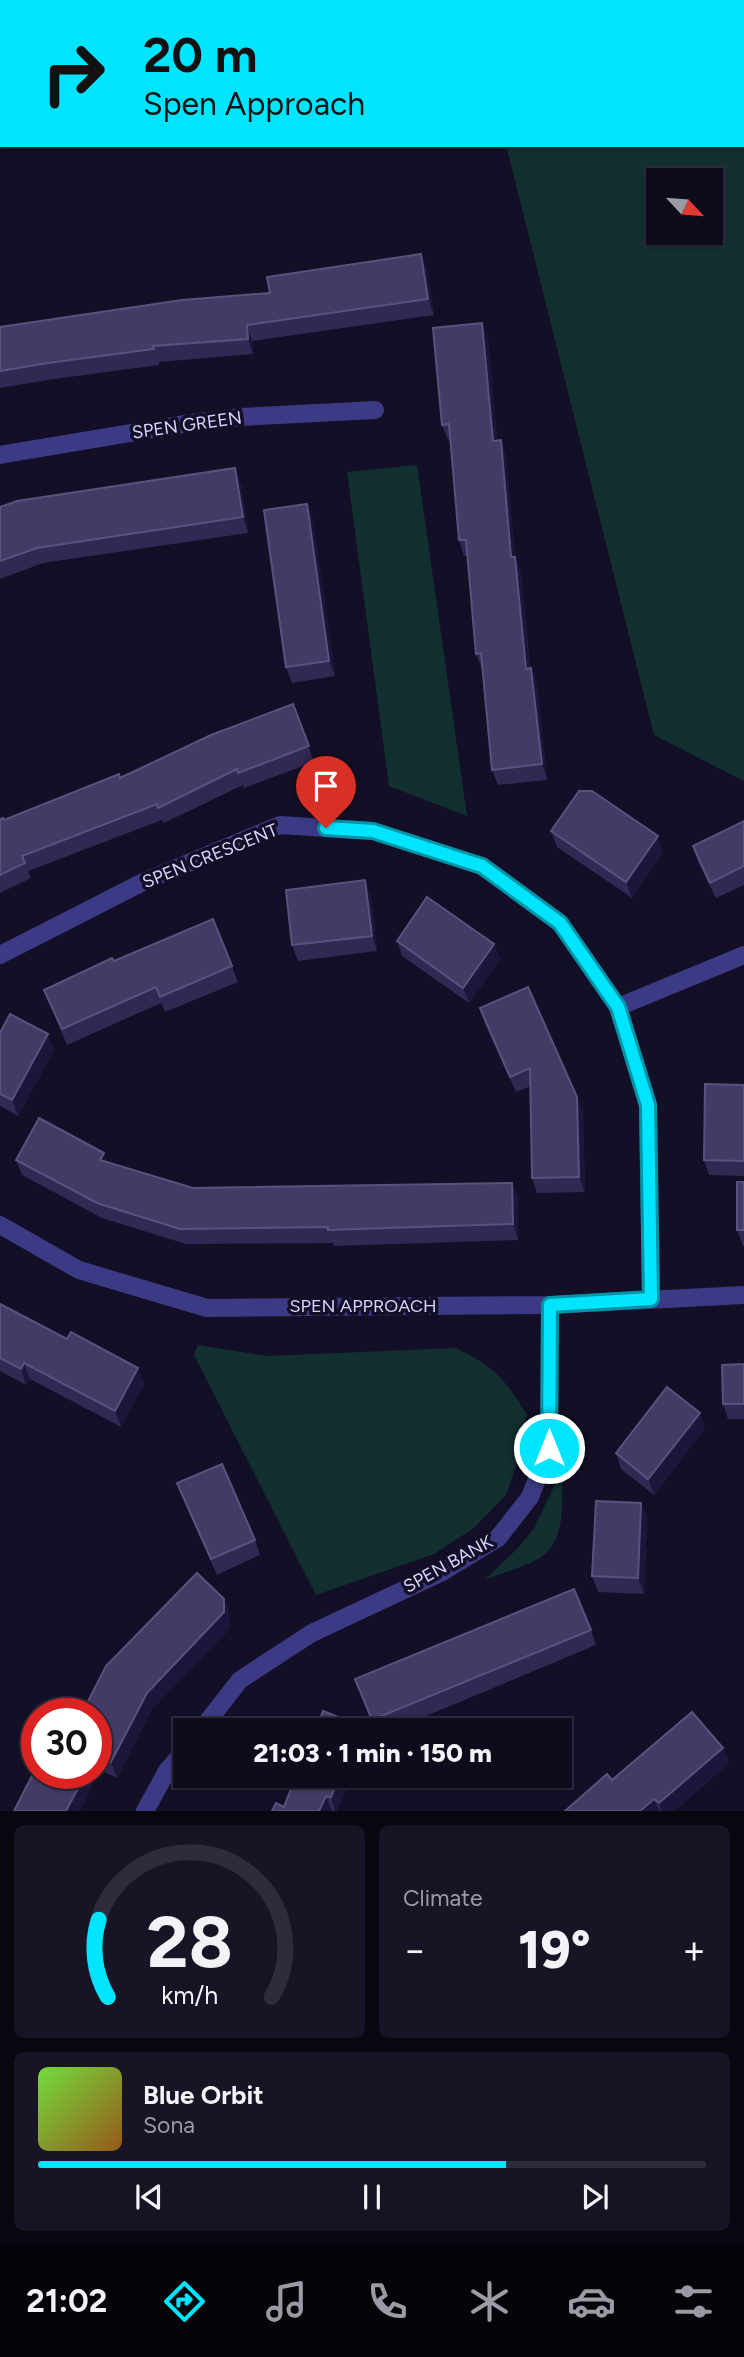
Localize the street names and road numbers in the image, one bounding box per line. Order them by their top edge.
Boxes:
street label: SPEN GREEN [131,406,243,444]
street label: SPEN CRESCENT [139,819,281,893]
street label: SPEN APPROACH [289,1295,437,1317]
street label: SPEN BANK [400,1530,496,1598]

